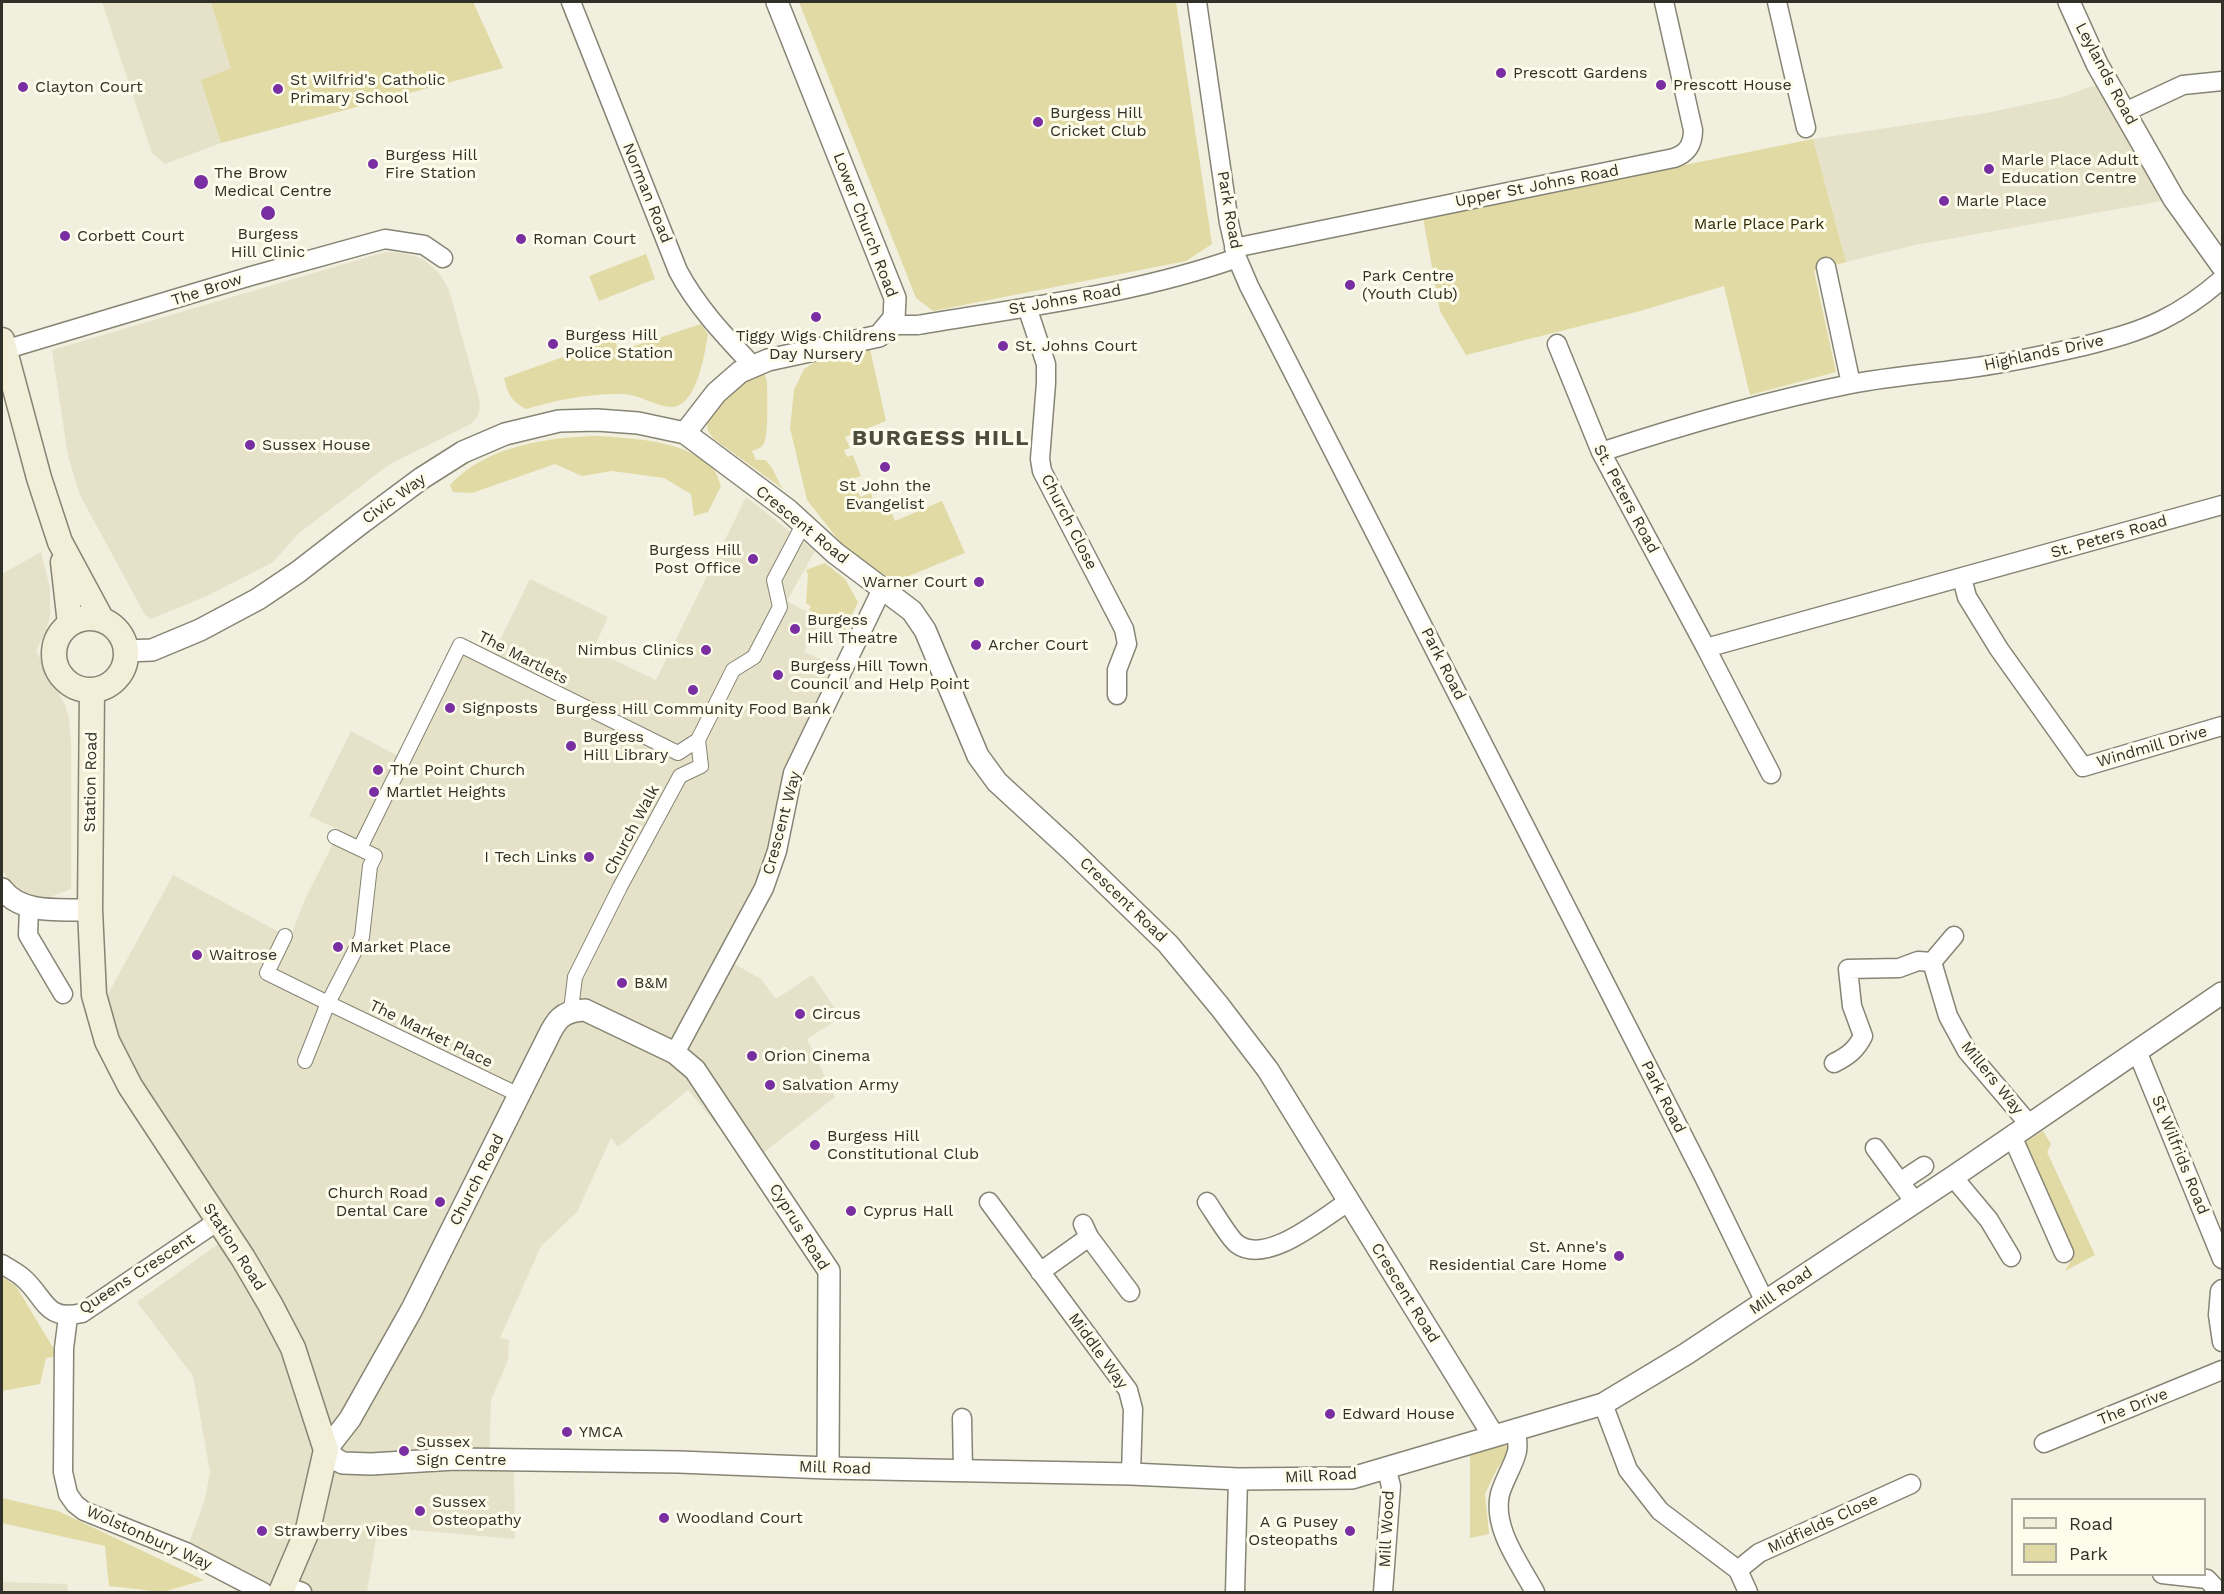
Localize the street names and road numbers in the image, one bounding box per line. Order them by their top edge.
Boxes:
street label: Leylands Road [2071,19,2141,129]
street label: Norman Road [618,140,676,246]
street label: Lower Church Road [829,150,901,300]
street label: Upper St Johns Road [1454,161,1620,211]
street label: Park Road [1213,169,1245,251]
street label: The Brow [169,270,245,310]
street label: St Johns Road [1007,281,1123,319]
street label: Highlands Drive [1982,331,2106,375]
street label: St. Peters Road [1589,441,1663,557]
street label: Civic Way [359,470,429,528]
street label: Church Close [1037,471,1101,573]
street label: Crescent Road [752,482,852,568]
street label: St. Peters Road [2049,511,2169,563]
street label: Park Road [1417,624,1469,704]
street label: The Martlets [475,627,571,689]
street label: Windmill Drive [2095,722,2209,772]
street label: Station Road [81,732,101,832]
street label: Crescent Way [759,769,805,877]
street label: Church Walk [600,782,664,878]
street label: Crescent Road [1075,853,1171,947]
street label: The Market Place [366,996,496,1072]
street label: Millers Way [1957,1038,2027,1118]
street label: Park Road [1637,1057,1689,1137]
street label: St Wilfrids Road [2147,1093,2213,1217]
street label: Church Road [446,1131,508,1229]
street label: Cyprus Road [765,1180,833,1274]
street label: Station Road [199,1200,269,1294]
street label: Queens Crescent [76,1230,198,1318]
street label: Crescent Road [1367,1240,1443,1346]
street label: Mill Road [1746,1263,1816,1319]
street label: Middle Way [1064,1309,1132,1393]
street label: The Drive [2095,1384,2171,1430]
street label: Mill Road [799,1457,871,1479]
street label: Mill Road [1284,1465,1358,1487]
street label: Mill Wood [1375,1490,1399,1568]
street label: Midfields Close [1765,1490,1881,1558]
street label: Wolstonbury Way [83,1502,215,1574]

